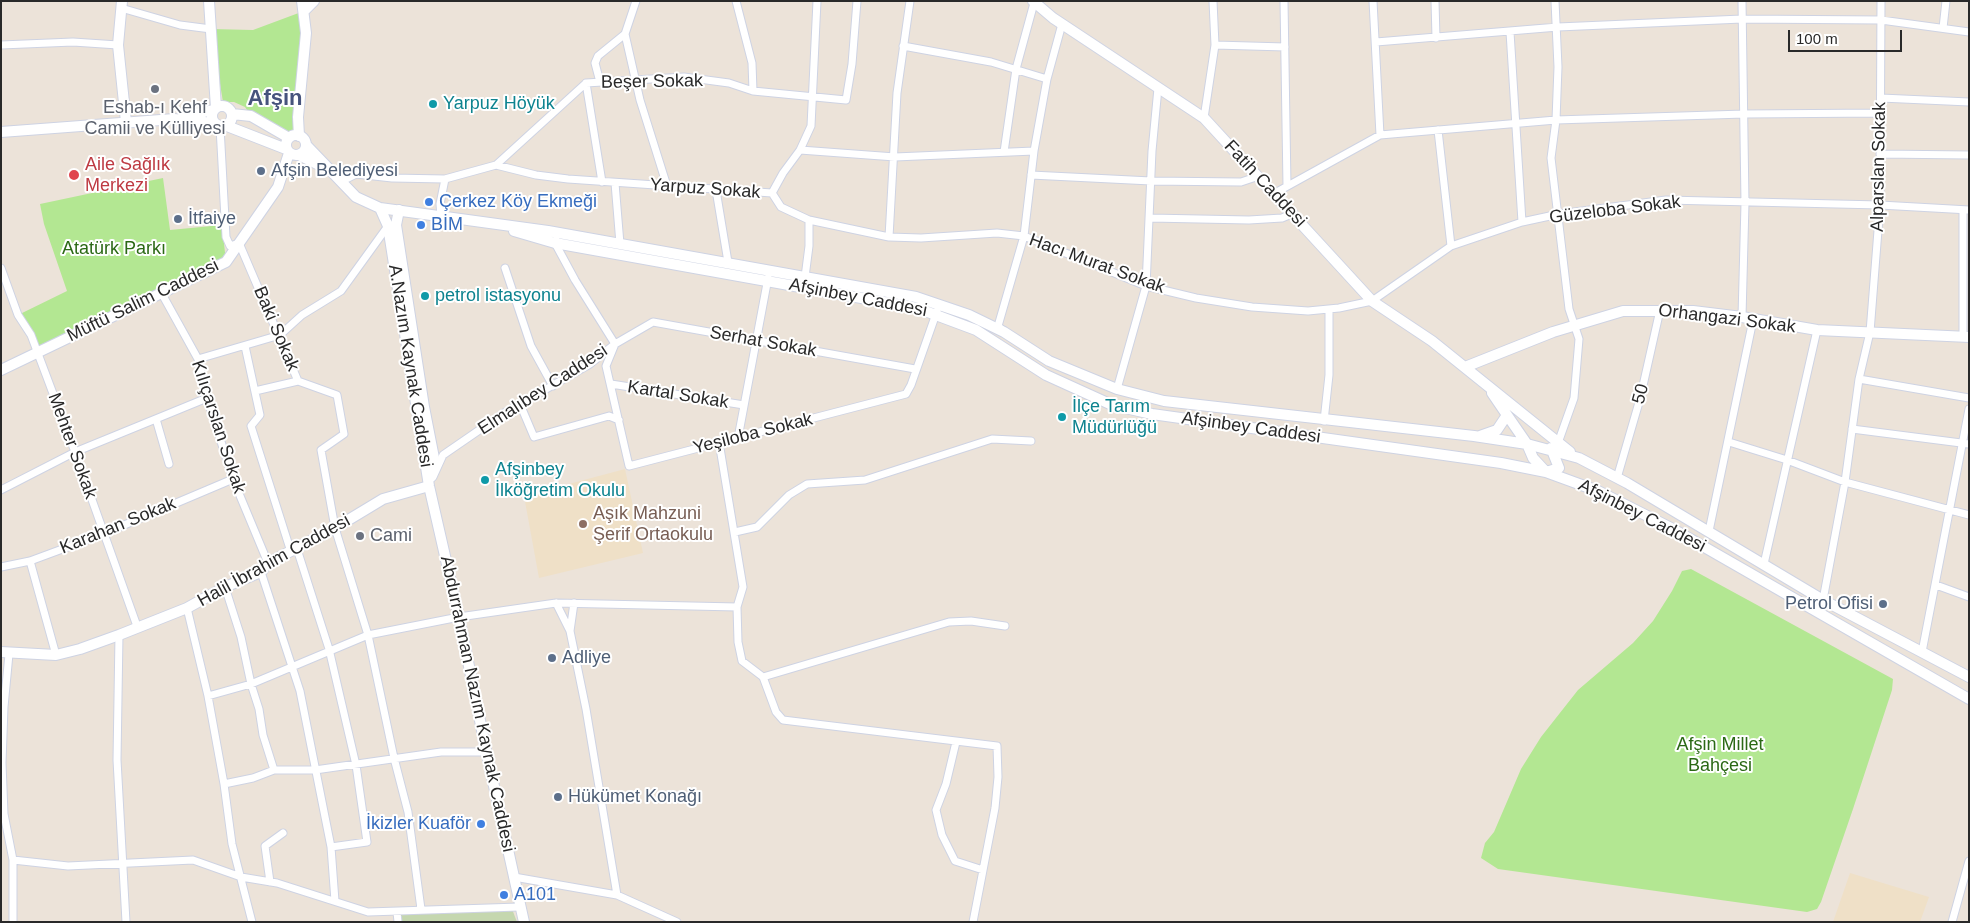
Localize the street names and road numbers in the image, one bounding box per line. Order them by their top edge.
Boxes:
street label: Beşer Sokak [601,70,703,94]
street label: Alparslan Sokak [1867,102,1891,232]
street label: Fatih Caddesi [1219,136,1311,232]
street label: Yarpuz Sokak [649,174,761,204]
street label: Güzeloba Sokak [1548,191,1682,229]
street label: Hacı Murat Sokak [1026,229,1168,299]
street label: Müftü Salim Caddesi [64,255,222,347]
street label: A.Nazım Kaynak Caddesi [383,263,437,469]
street label: Afşinbey Caddesi [787,274,929,322]
street label: Baki Sokak [248,283,304,375]
street label: Orhangazi Sokak [1657,300,1797,338]
street label: Serhat Sokak [708,322,818,362]
street label: Elmalıbey Caddesi [474,340,612,440]
street label: Kılıçarslan Sokak [186,358,250,496]
street label: Kartal Sokak [626,376,730,414]
street label: 50 [1628,382,1654,406]
street label: Mehter Sokak [43,390,101,502]
street label: Afşinbey Caddesi [1180,408,1322,448]
street label: Yeşiloba Sokak [691,409,815,459]
street label: Afşinbey Caddesi [1575,475,1709,557]
street label: Karahan Sokak [57,493,179,559]
street label: Halil İbrahim Caddesi [194,510,354,612]
street label: Abdurrahman Nazım Kaynak Caddesi [435,554,519,854]

